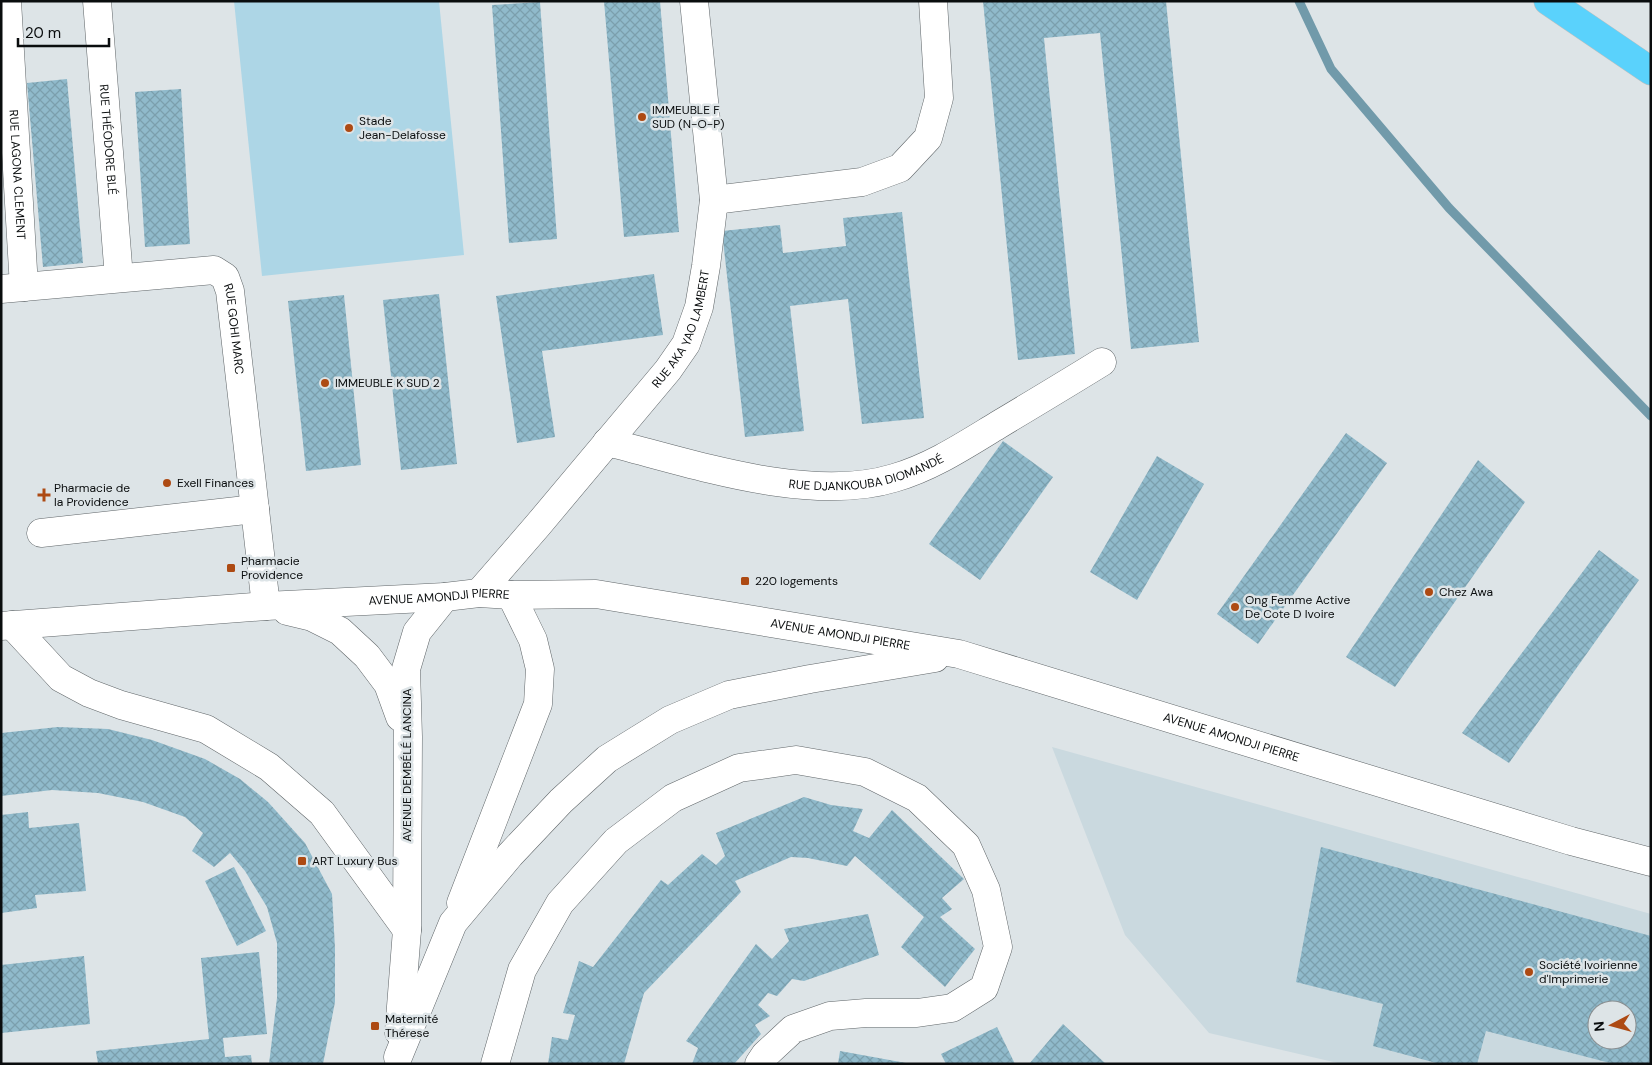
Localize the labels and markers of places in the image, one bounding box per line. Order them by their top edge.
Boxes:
place label: IMMEUBLE F SUD (N-O-P) [652,102,724,132]
marker: IMMEUBLE F SUD (N-O-P) [636,111,648,123]
place label: Stade Jean-Delafosse [359,113,446,143]
marker: Stade Jean-Delafosse [343,122,355,134]
place label: IMMEUBLE K SUD 2 [335,375,440,391]
marker: IMMEUBLE K SUD 2 [319,377,331,389]
place label: Exell Finances [177,475,254,491]
marker: Exell Finances [161,477,173,489]
place label: Pharmacie de la Providence [54,480,130,510]
marker: Pharmacie de la Providence [38,489,50,501]
place label: Pharmacie Providence [241,553,303,583]
marker: Pharmacie Providence [225,562,237,574]
place label: 220 logements [755,573,838,589]
marker: 220 logements [739,575,751,587]
place label: Chez Awa [1439,584,1493,600]
marker: Chez Awa [1423,586,1435,598]
place label: Ong Femme Active De Cote D Ivoire [1245,592,1350,622]
marker: Ong Femme Active De Cote D Ivoire [1229,601,1241,613]
place label: ART Luxury Bus [312,853,398,869]
marker: ART Luxury Bus [296,855,308,867]
place label: Société Ivoirienne d'Imprimerie [1539,957,1638,987]
marker: Société Ivoirienne d'Imprimerie [1523,966,1535,978]
place label: Maternité Thérese [385,1011,439,1041]
marker: Maternité Thérese [369,1020,381,1032]

